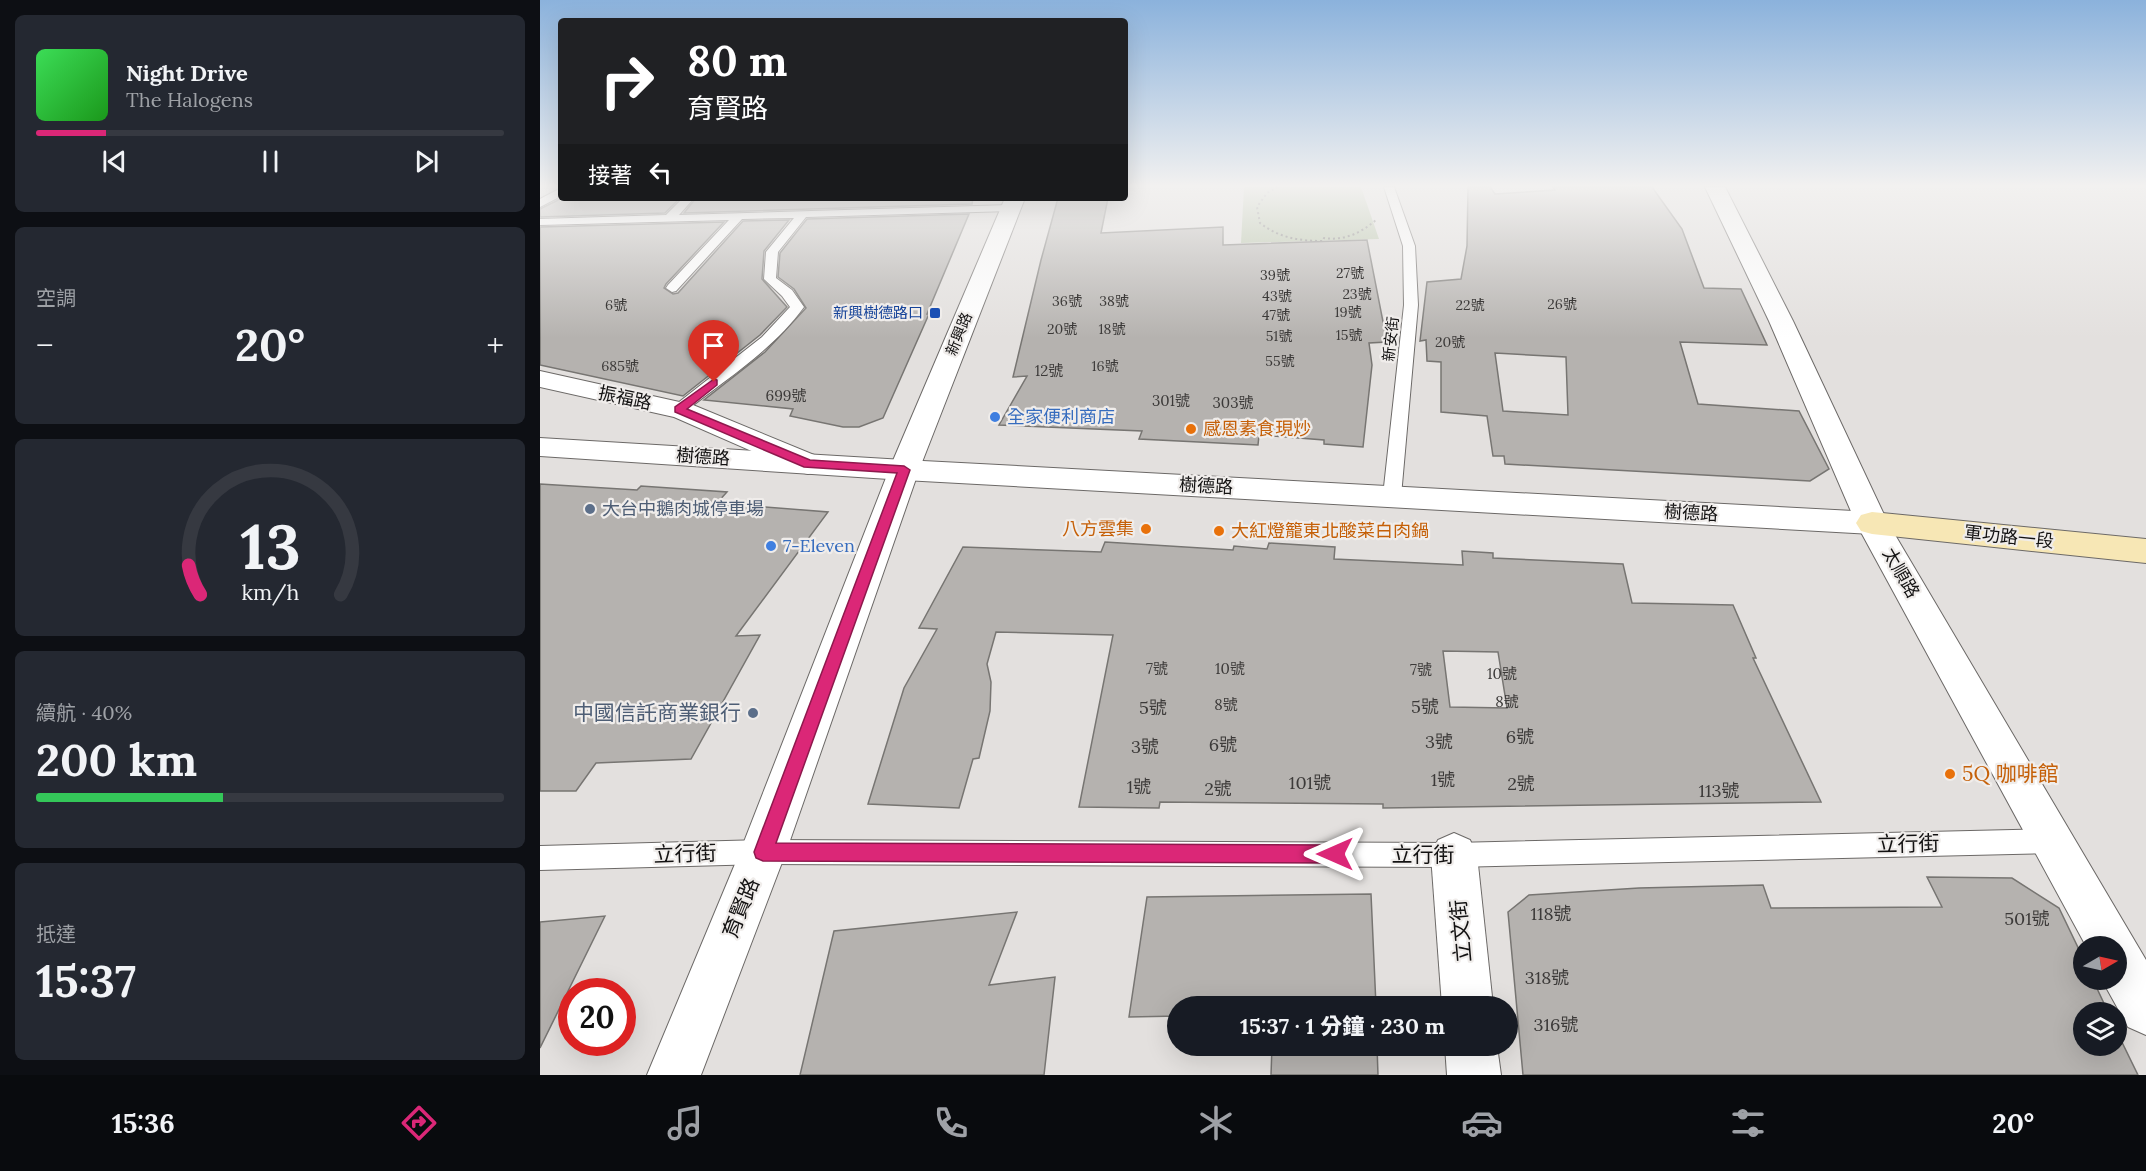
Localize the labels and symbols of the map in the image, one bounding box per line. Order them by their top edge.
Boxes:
house number: 27號 [1336,264,1364,282]
house number: 39號 [1260,266,1290,284]
house number: 23號 [1342,285,1372,303]
house number: 43號 [1262,287,1292,305]
house number: 36號 [1052,292,1082,310]
house number: 38號 [1099,292,1129,310]
house number: 26號 [1547,295,1577,313]
house number: 6號 [605,296,627,314]
house number: 22號 [1455,296,1485,314]
place label: 新興樹德路口 [833,303,923,322]
house number: 19號 [1334,303,1362,321]
marker: 新興樹德路口 [928,306,942,320]
house number: 47號 [1262,306,1290,324]
street label: 新興路 [941,309,976,358]
street label: 新安街 [1379,316,1402,362]
pin [688,320,739,382]
house number: 20號 [1047,320,1077,338]
house number: 18號 [1099,320,1125,338]
house number: 15號 [1336,326,1362,344]
house number: 51號 [1266,327,1292,345]
house number: 20號 [1435,333,1465,351]
house number: 55號 [1265,352,1295,370]
house number: 685號 [601,357,639,375]
house number: 16號 [1091,357,1119,375]
house number: 12號 [1035,361,1063,380]
street label: 振福路 [596,381,654,414]
house number: 699號 [765,386,807,405]
house number: 301號 [1152,391,1190,410]
house number: 303號 [1212,393,1254,412]
place label: 全家便利商店 [1007,405,1115,428]
marker: 全家便利商店 [988,410,1002,424]
place label: 感恩素食現炒 [1203,417,1311,440]
marker: 感恩素食現炒 [1184,422,1198,436]
street label: 樹德路 [675,443,731,470]
street label: 樹德路 [1178,473,1234,498]
place label: 大台中鵝肉城停車場 [602,497,764,520]
street label: 樹德路 [1663,500,1719,525]
marker: 大台中鵝肉城停車場 [583,502,597,516]
place label: 八方雲集 [1062,517,1134,540]
place label: 大紅燈籠東北酸菜白肉鍋 [1231,519,1429,542]
street label: 軍功路一段 [1963,520,2055,553]
marker: 八方雲集 [1139,522,1153,536]
marker: 大紅燈籠東北酸菜白肉鍋 [1212,524,1226,538]
place label: 7-Eleven [783,534,855,557]
marker: 7-Eleven [764,539,778,553]
street label: 太順路 [1878,544,1925,602]
house number: 7號 [1146,659,1168,678]
house number: 10號 [1215,659,1245,678]
house number: 7號 [1410,660,1432,679]
house number: 10號 [1487,664,1517,683]
house number: 8號 [1495,692,1519,711]
house number: 8號 [1214,695,1238,714]
house number: 5號 [1411,695,1439,718]
house number: 5號 [1139,696,1167,719]
place label: 中國信託商業銀行 [573,699,741,726]
marker: 中國信託商業銀行 [746,706,760,720]
house number: 6號 [1506,725,1534,748]
house number: 3號 [1425,730,1453,753]
house number: 6號 [1209,733,1237,756]
house number: 3號 [1131,735,1159,758]
place label: 5Q 咖啡館 [1962,760,2059,787]
marker: 5Q 咖啡館 [1943,767,1957,781]
house number: 1號 [1431,768,1455,791]
house number: 101號 [1289,771,1331,794]
house number: 2號 [1507,772,1535,795]
house number: 1號 [1127,775,1151,798]
house number: 2號 [1204,777,1232,800]
house number: 113號 [1698,779,1740,802]
position arrow [1303,822,1367,886]
street label: 立行街 [1876,829,1940,858]
street label: 立行街 [653,839,717,868]
street label: 立行街 [1392,841,1455,868]
street label: 育賢路 [716,874,765,942]
street label: 立文街 [1444,898,1477,964]
house number: 118號 [1530,902,1572,925]
house number: 501號 [2004,907,2050,930]
north arrow [2073,936,2127,990]
house number: 318號 [1525,966,1569,989]
speed limit sign: 20 [558,978,636,1056]
house number: 316號 [1534,1013,1578,1036]

